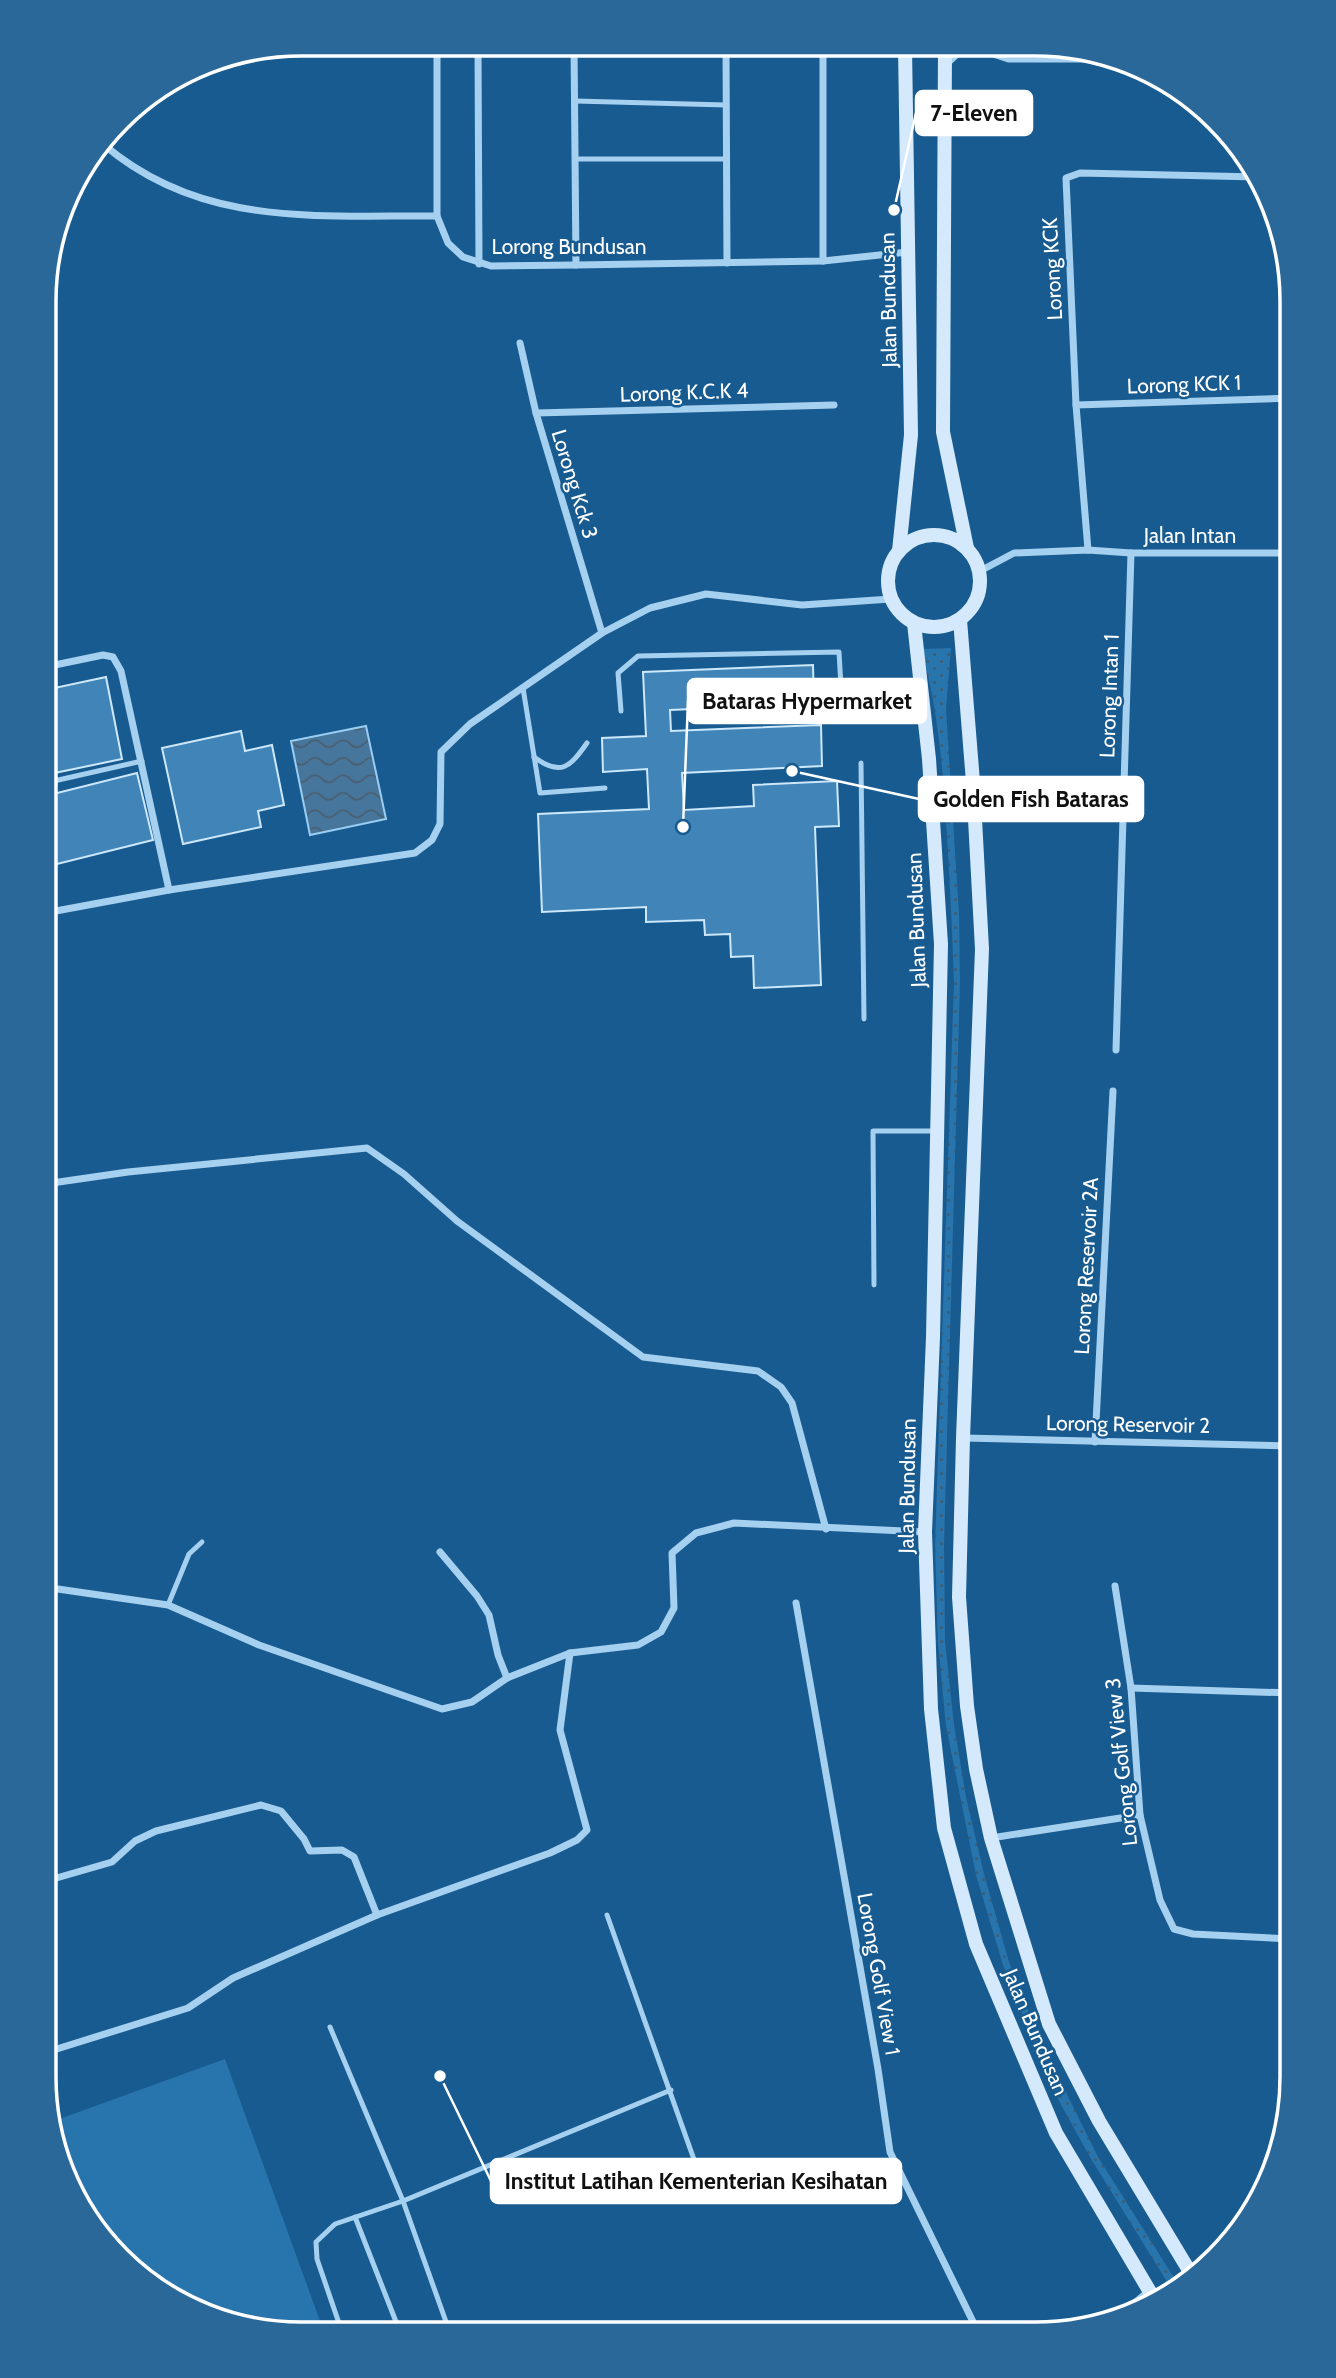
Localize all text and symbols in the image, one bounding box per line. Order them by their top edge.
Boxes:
callout: 7-Eleven [916,91,1032,135]
text: 7-Eleven [930,99,1018,127]
street label: Lorong KCK [1037,217,1067,321]
street label: Jalan Bundusan [874,232,902,369]
street label: Lorong Bundusan [491,234,647,259]
street label: Lorong KCK 1 [1126,370,1242,398]
street label: Lorong K.C.K 4 [619,377,749,407]
street label: Lorong Kck 3 [547,426,603,542]
street label: Jalan Intan [1143,523,1236,548]
street label: Lorong Intan 1 [1094,634,1124,758]
callout: Bataras Hypermarket [688,679,926,723]
text: Bataras Hypermarket [702,687,912,715]
callout: Golden Fish Bataras [919,777,1143,821]
text: Golden Fish Bataras [933,785,1129,813]
street label: Jalan Bundusan [901,852,931,989]
street label: Lorong Reservoir 2A [1069,1177,1103,1355]
street label: Lorong Reservoir 2 [1046,1410,1210,1438]
street label: Jalan Bundusan [893,1418,921,1555]
street label: Lorong Golf View 3 [1100,1677,1142,1847]
street label: Lorong Golf View 1 [852,1891,906,2057]
street label: Jalan Bundusan [998,1964,1074,2099]
callout: Institut Latihan Kementerian Kesihatan [491,2159,901,2203]
text: Institut Latihan Kementerian Kesihatan [505,2167,887,2195]

